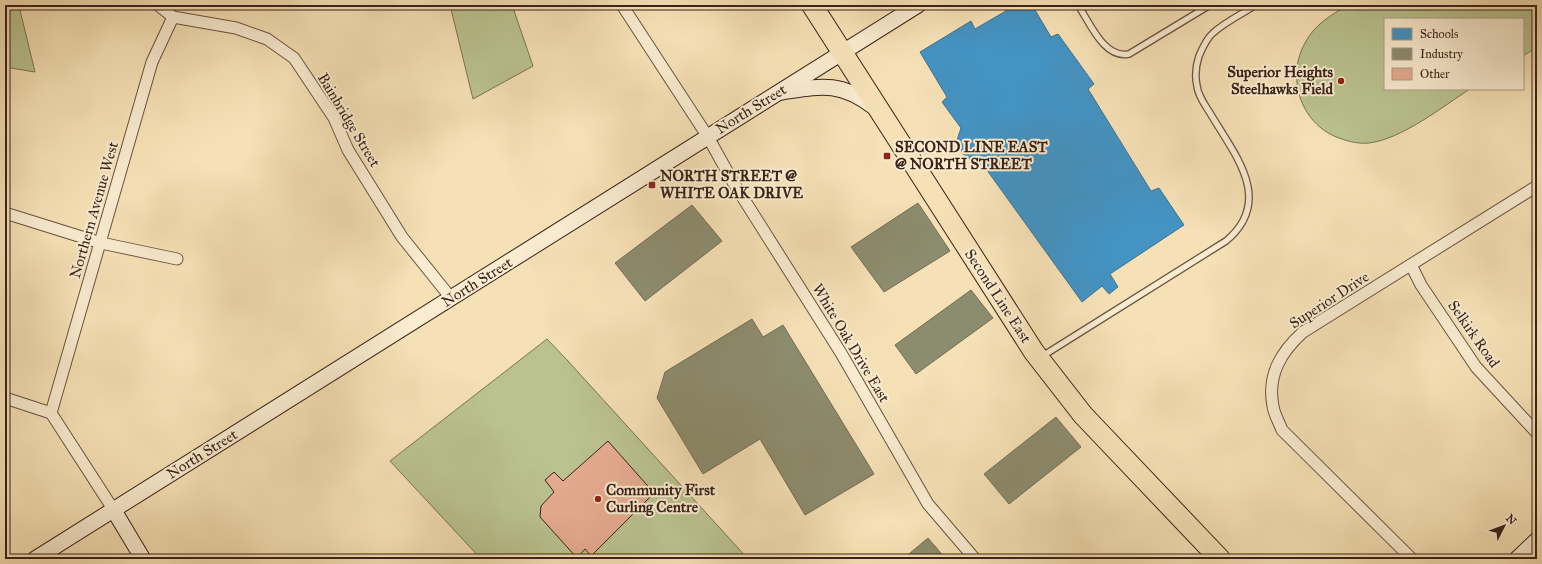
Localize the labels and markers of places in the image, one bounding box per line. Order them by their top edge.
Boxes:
place label: Superior Heights Steelhawks Field [1227,63,1334,98]
marker: Superior Heights Steelhawks Field [1336,76,1346,86]
place label: SECOND LINE EAST @ NORTH STREET [895,138,1048,173]
marker: SECOND LINE EAST @ NORTH STREET [882,151,892,161]
place label: NORTH STREET @ WHITE OAK DRIVE [660,167,803,202]
marker: NORTH STREET @ WHITE OAK DRIVE [647,180,657,190]
place label: Community First Curling Centre [606,481,716,517]
marker: Community First Curling Centre [593,494,603,504]

